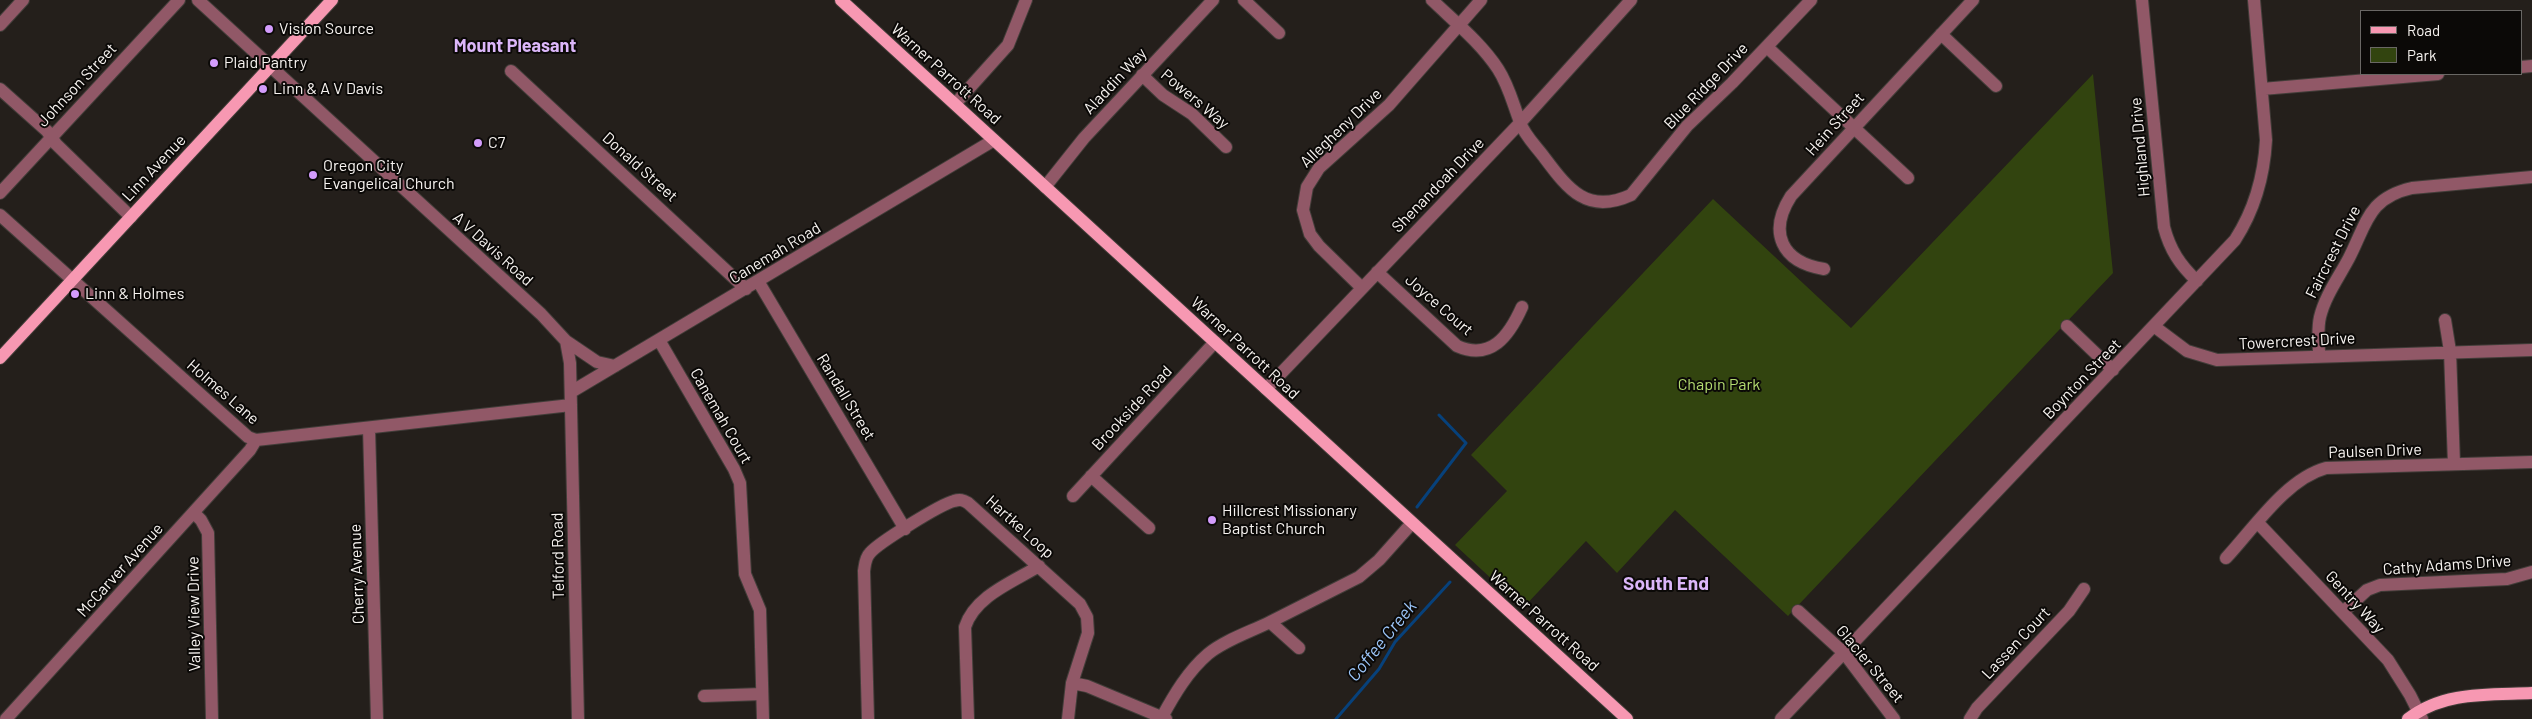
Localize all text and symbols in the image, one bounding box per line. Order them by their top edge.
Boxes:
legend [2360,10,2522,75]
place label: Vision Source [279,19,374,39]
street label: Warner Parrott Road [887,20,1005,128]
text: Road [2407,21,2440,39]
marker: Vision Source [263,23,275,35]
district label: Mount Pleasant [454,35,576,57]
street label: Johnson Street [33,39,121,131]
street label: Blue Ridge Drive [1660,39,1752,133]
street label: Aladdin Way [1079,44,1151,118]
text: Park [2407,46,2436,64]
place label: Plaid Pantry [224,53,307,73]
marker: Plaid Pantry [208,57,220,69]
street label: Powers Way [1157,65,1233,133]
place label: Linn & A V Davis [273,79,383,99]
marker: Linn & A V Davis [257,83,269,95]
street label: Allegheny Drive [1296,84,1386,172]
street label: Hein Street [1802,88,1868,160]
street label: Highland Drive [2126,97,2154,197]
street label: Donald Street [598,128,682,206]
street label: Linn Avenue [118,131,190,205]
place label: C7 [488,133,505,153]
street label: Shenandoah Drive [1388,133,1488,237]
marker: C7 [472,137,484,149]
place label: Oregon City Evangelical Church [323,156,455,194]
marker: Oregon City Evangelical Church [307,169,319,181]
street label: Faircrest Drive [2301,202,2365,302]
street label: A V Davis Road [449,208,537,290]
street label: Canemah Road [726,218,824,288]
street label: Joyce Court [1401,270,1477,340]
place label: Linn & Holmes [85,284,184,304]
marker: Linn & Holmes [69,288,81,300]
street label: Warner Parrott Road [1187,293,1303,403]
street label: Towercrest Drive [2238,328,2356,354]
street label: Boynton Street [2039,335,2125,423]
street label: Randall Street [813,350,879,444]
street label: Holmes Lane [183,355,263,429]
street label: Brookside Road [1088,362,1176,454]
street label: Canemah Court [686,365,756,467]
park label: Chapin Park [1678,375,1760,395]
street label: Paulsen Drive [2328,440,2422,462]
street label: Hartke Loop [982,491,1058,563]
place label: Hillcrest Missionary Baptist Church [1222,501,1357,539]
street label: Telford Road [548,512,568,600]
marker: Hillcrest Missionary Baptist Church [1206,514,1218,526]
street label: McCarver Avenue [73,519,167,621]
street label: Cherry Avenue [346,524,368,624]
street label: Cathy Adams Drive [2382,551,2512,579]
street label: Valley View Drive [183,556,205,672]
street label: Warner Parrott Road [1485,567,1603,675]
street label: Gentry Way [2321,567,2389,637]
district label: South End [1623,573,1709,595]
water label: Coffee Creek [1343,596,1421,686]
street label: Lassen Court [1978,603,2054,683]
street label: Glacier Street [1832,621,1908,707]

